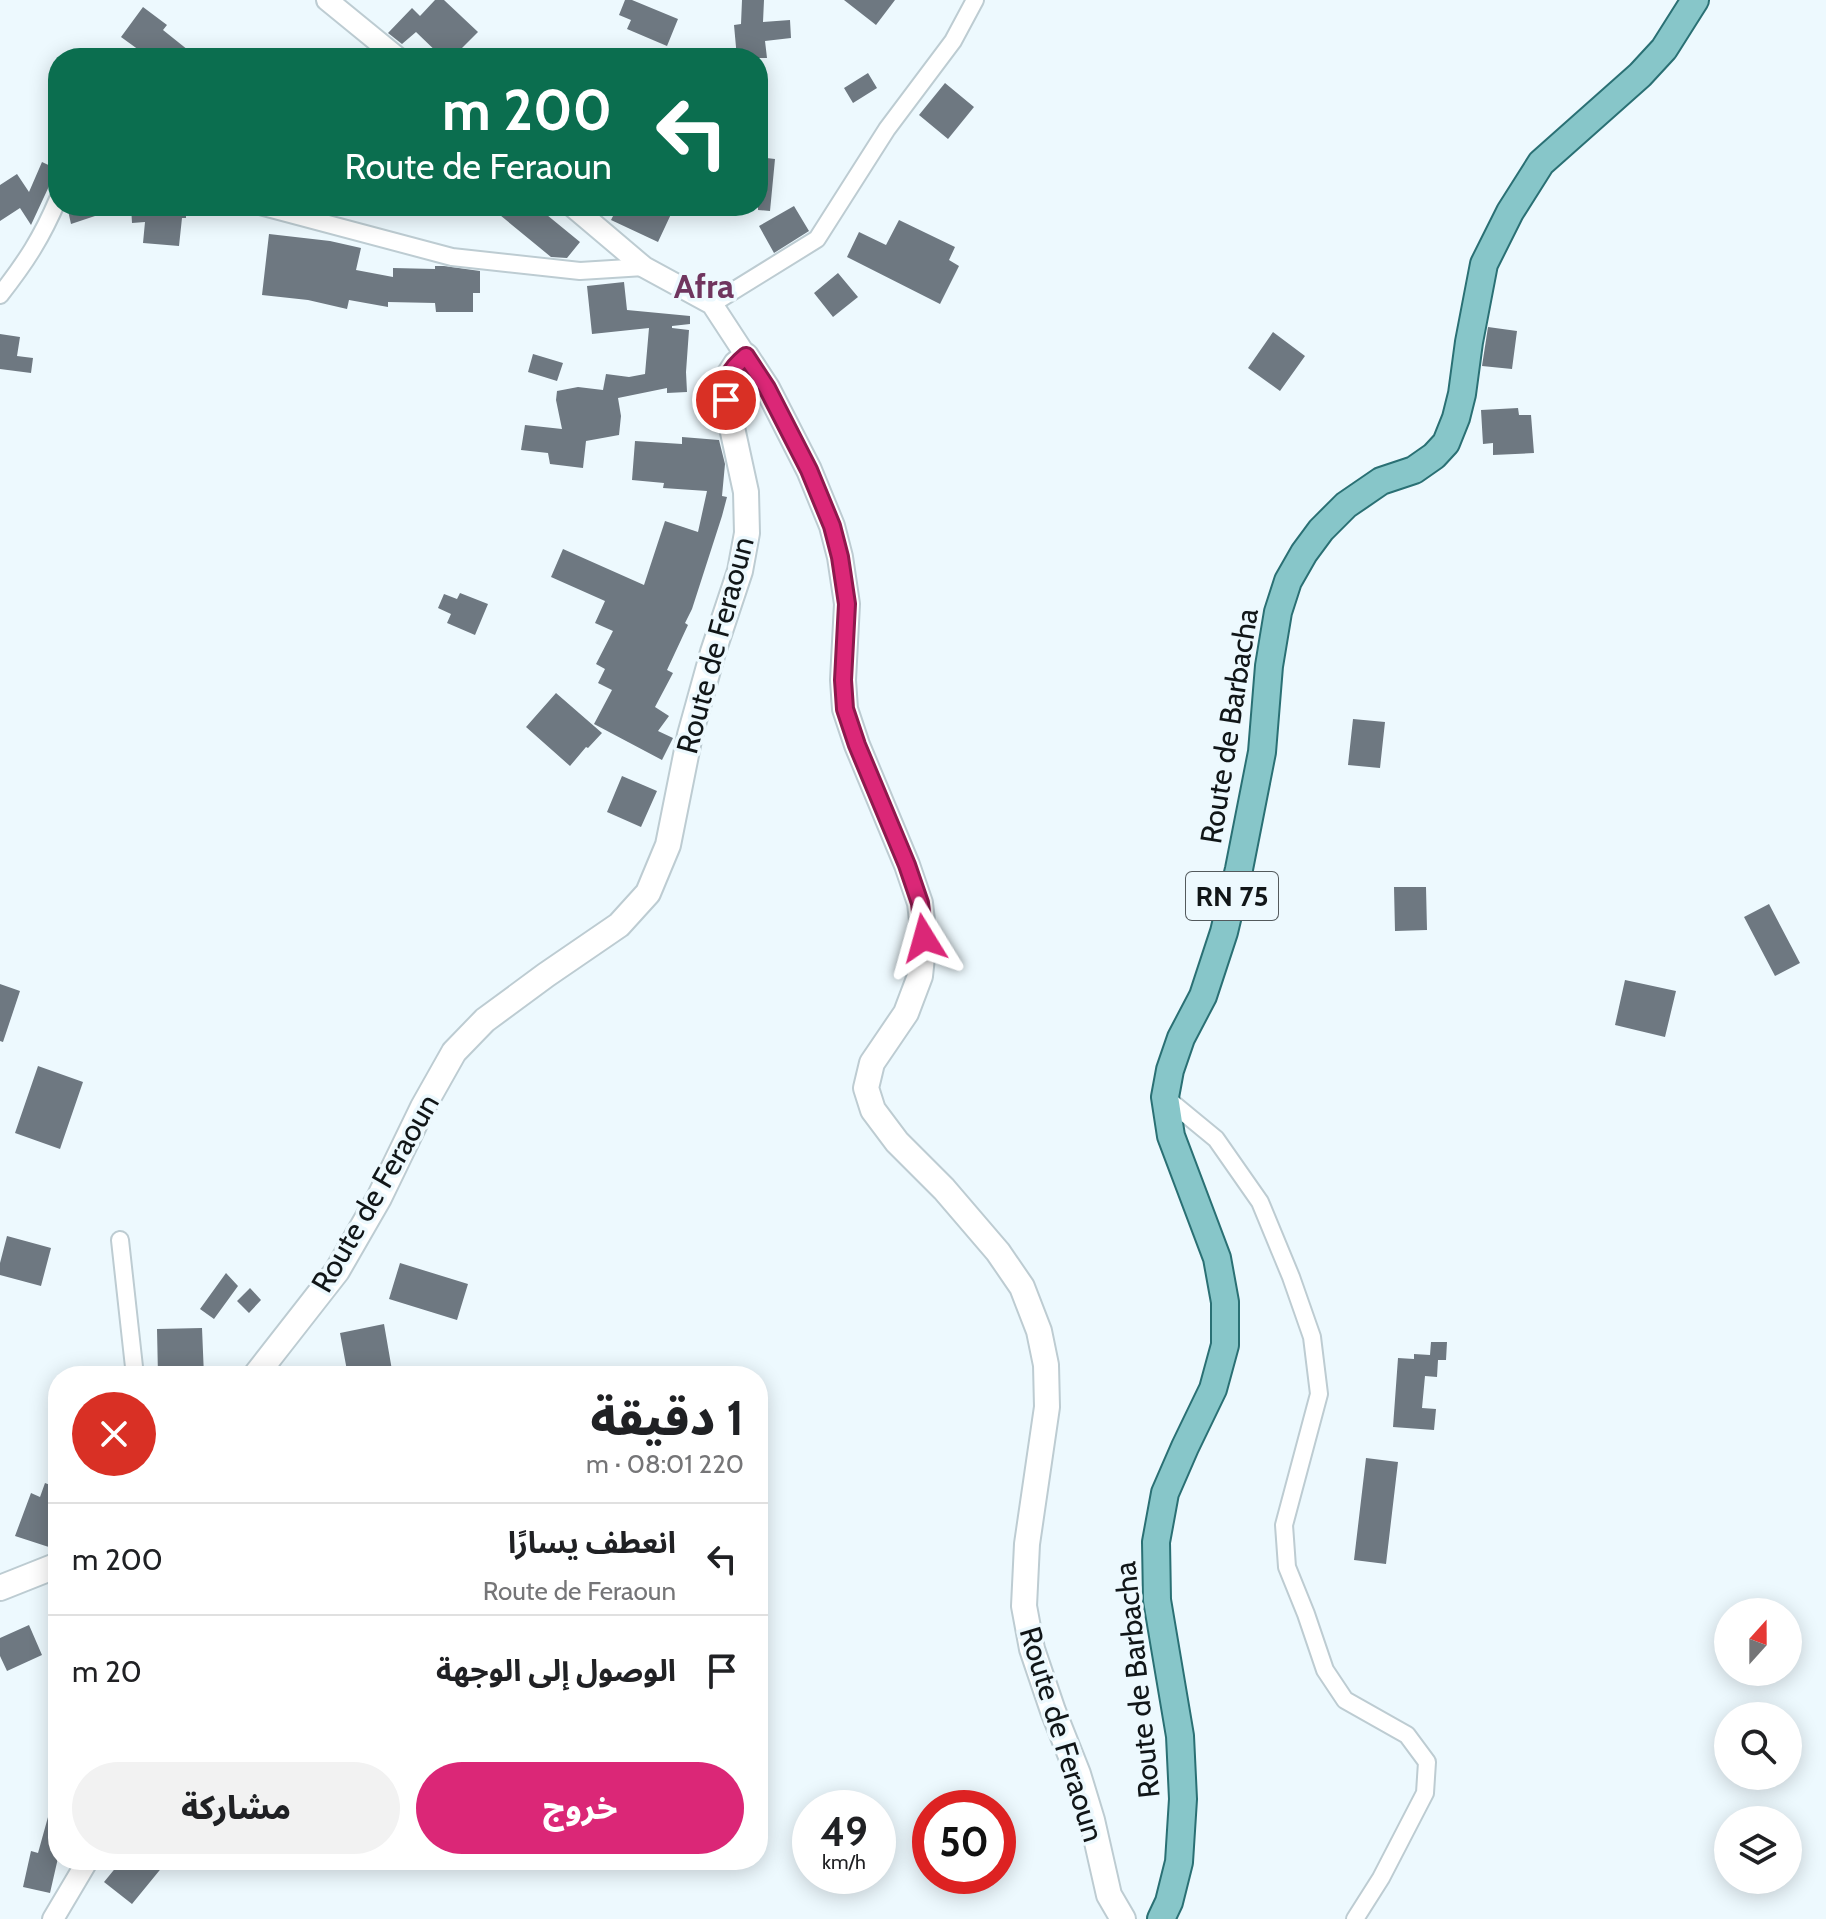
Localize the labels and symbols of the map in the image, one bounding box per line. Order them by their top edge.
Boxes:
district label: Afra [674,265,734,307]
pin [692,366,760,434]
street label: Route de Feraoun [668,533,762,757]
street label: Route de Barbacha [1192,605,1266,846]
road number: RN 75 [1186,872,1278,920]
position arrow [882,896,966,980]
street label: Route de Feraoun [303,1087,447,1299]
street label: Route de Barbacha [1106,1559,1168,1800]
north arrow [1714,1598,1802,1686]
street label: Route de Feraoun [1012,1622,1112,1846]
speed limit sign: 50 [912,1790,1016,1894]

